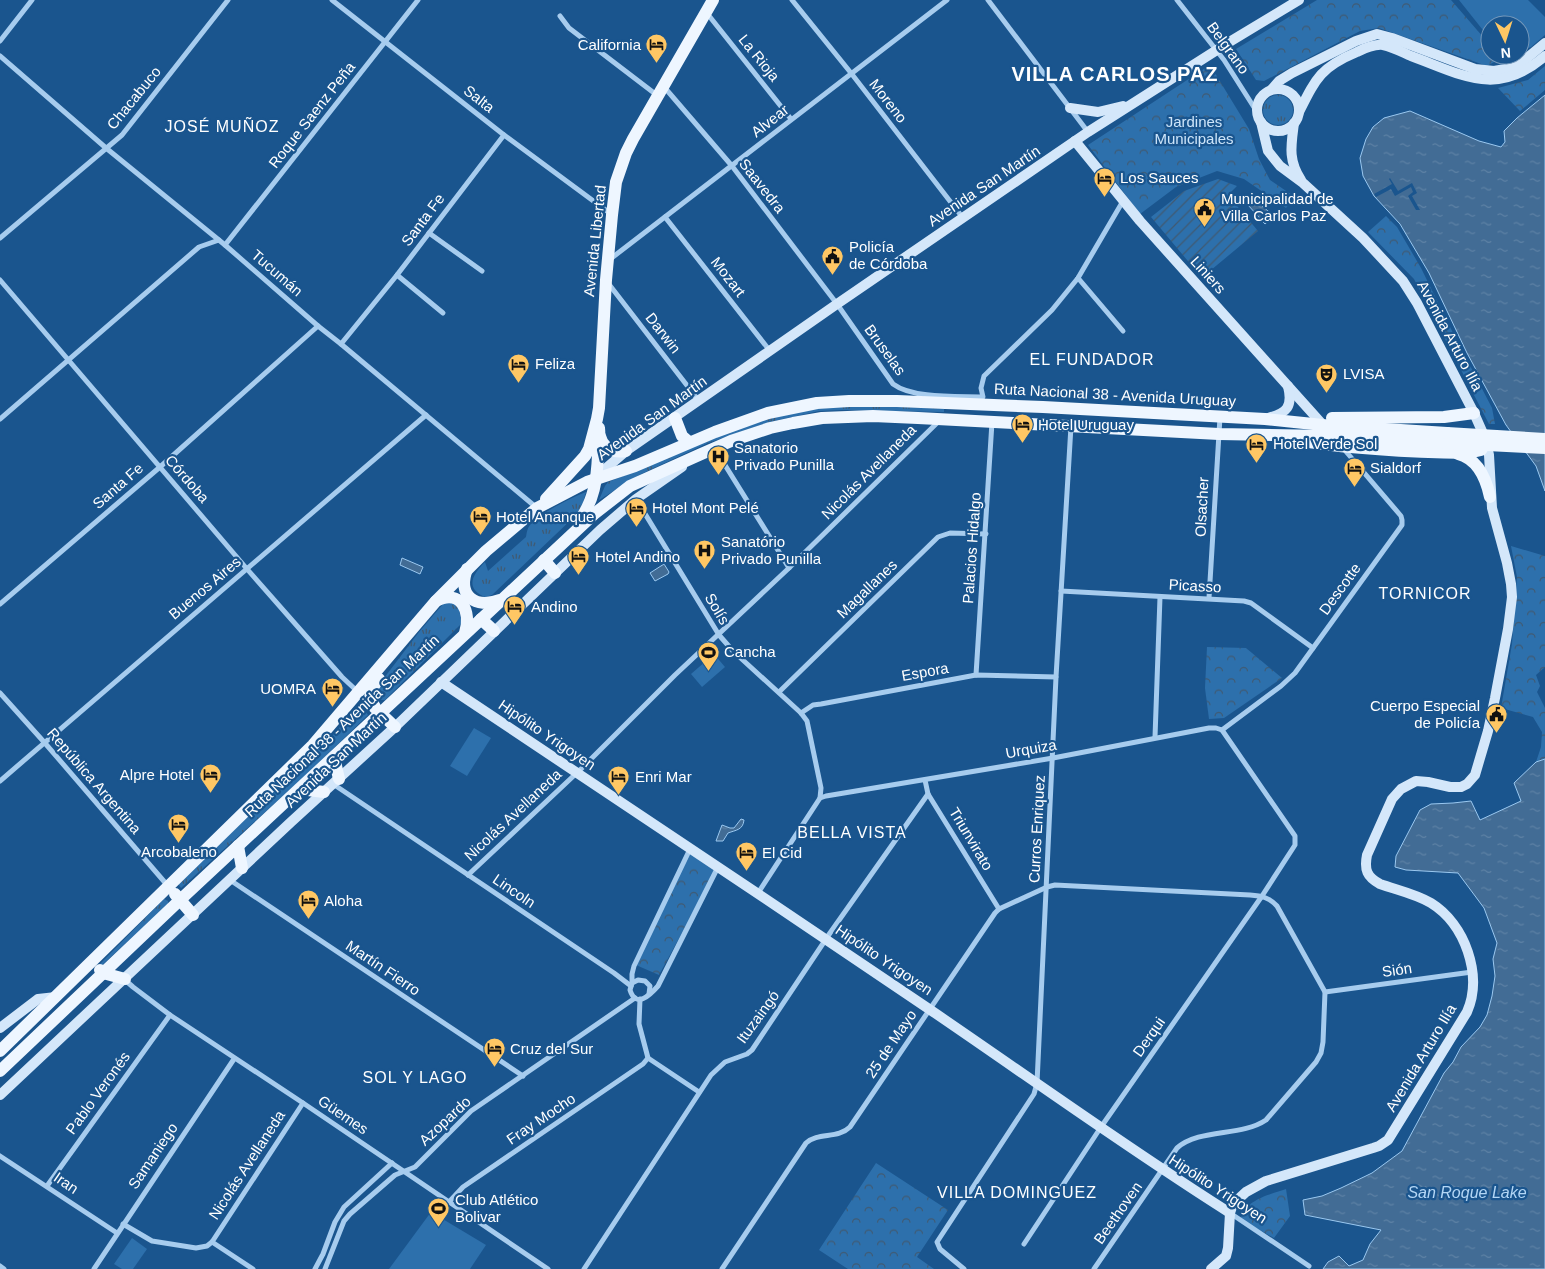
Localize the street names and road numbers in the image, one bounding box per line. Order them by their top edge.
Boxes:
street label: Belgrano [1204,18,1253,77]
street label: La Rioja [735,31,784,85]
street label: Roque Saenz Peña [265,58,359,171]
street label: Chacabuco [103,63,164,133]
street label: Moreno [866,75,911,126]
street label: Salta [461,81,499,116]
street label: Alvear [748,101,792,140]
street label: Avenida San Martín [924,142,1043,229]
street label: Saavedra [736,155,789,217]
street label: Avenida Libertad [580,184,609,298]
street label: Santa Fe [397,190,448,249]
street label: Tucumán [248,246,306,299]
street label: Mozart [708,253,750,301]
street label: Liniers [1187,253,1229,297]
street label: Avenida Arturo Ilía [1414,278,1487,394]
street label: Darwin [642,309,684,356]
street label: Bruselas [861,321,909,378]
street label: Avenida San Martín [594,372,710,463]
street label: Ruta Nacional 38 - Avenida Uruguay [994,380,1237,409]
street label: Nicolás Avellaneda [818,420,920,522]
street label: Córdoba [162,451,213,506]
street label: Santa Fe [89,459,146,512]
street label: Olsacher [1191,477,1212,537]
street label: Palacios Hidalgo [959,492,984,604]
street label: Buenos Aires [165,553,244,623]
street label: Magallanes [833,556,900,621]
street label: Descotte [1315,560,1364,618]
street label: Picasso [1168,576,1222,595]
street label: Solís [702,590,733,627]
street label: Ruta Nacional 38 - Avenida San Martín [241,631,443,821]
street label: Espora [900,659,950,684]
street label: Hipólito Yrigoyen [496,696,599,773]
street label: Avenida San Martín [282,709,390,811]
street label: República Argentina [44,724,145,837]
street label: Urquiza [1004,736,1058,761]
street label: Nicolás Avellaneda [461,765,565,864]
street label: Curros Enriquez [1025,774,1048,884]
street label: Triunvirato [946,804,997,873]
street label: Lincoln [490,870,539,911]
street label: Hipólito Yrigoyen [833,921,936,998]
street label: Martín Fierro [343,937,424,999]
street label: Sión [1381,959,1413,980]
street label: Ituzaingó [733,987,782,1046]
street label: Avenida Arturo Ilía [1382,1000,1460,1115]
street label: 25 de Mayo [862,1006,920,1081]
street label: Derqui [1129,1014,1168,1060]
street label: Pablo Veronés [62,1048,133,1137]
street label: Fray Mocho [503,1089,578,1148]
street label: Güemes [315,1092,372,1137]
street label: Azopardo [415,1093,474,1149]
street label: Nicolás Avellaneda [205,1107,289,1222]
street label: Samaniego [124,1120,181,1192]
street label: Hipólito Yrigoyen [1166,1151,1270,1227]
street label: Iran [51,1168,82,1197]
street label: Beethoven [1090,1178,1145,1247]

